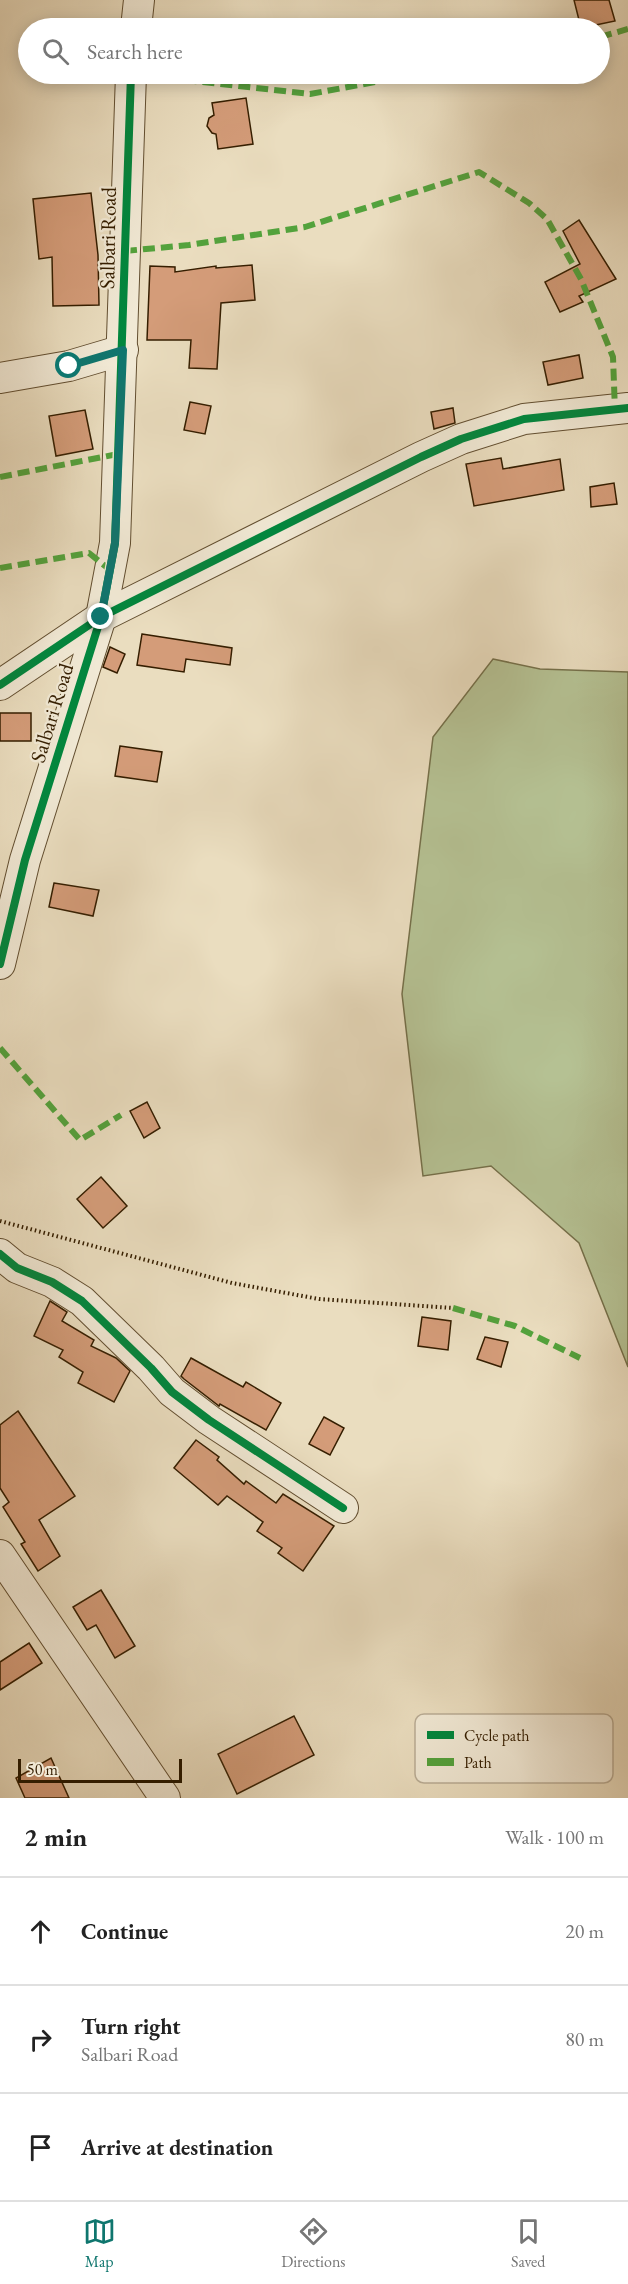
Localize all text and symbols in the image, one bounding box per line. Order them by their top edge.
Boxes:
search box [18,18,610,84]
icon: search [39,35,72,68]
text: Search here [87,37,182,66]
street label: Salbari Road [93,186,122,289]
route start [55,352,81,378]
route end [87,603,113,629]
street label: Salbari Road [24,660,79,766]
legend [415,1714,613,1783]
text: Cycle path [464,1725,529,1746]
text: Path [464,1752,492,1773]
scale bar [18,1756,182,1784]
text: 50 m [27,1759,58,1780]
text: 2 min [24,1820,87,1854]
text: Walk · 100 m [505,1824,604,1850]
icon: ahead [24,1915,57,1948]
text: Continue [81,1917,168,1946]
text: 20 m [565,1918,604,1944]
text: Turn right [81,2012,180,2041]
icon: right [24,2023,57,2056]
text: 80 m [565,2026,604,2052]
text: Salbari Road [81,2041,178,2067]
icon: arrive [24,2131,57,2164]
text: Arrive at destination [81,2133,273,2162]
tab: Map [83,2215,116,2272]
tab: Directions [281,2215,346,2272]
tab: Saved [511,2215,545,2272]

